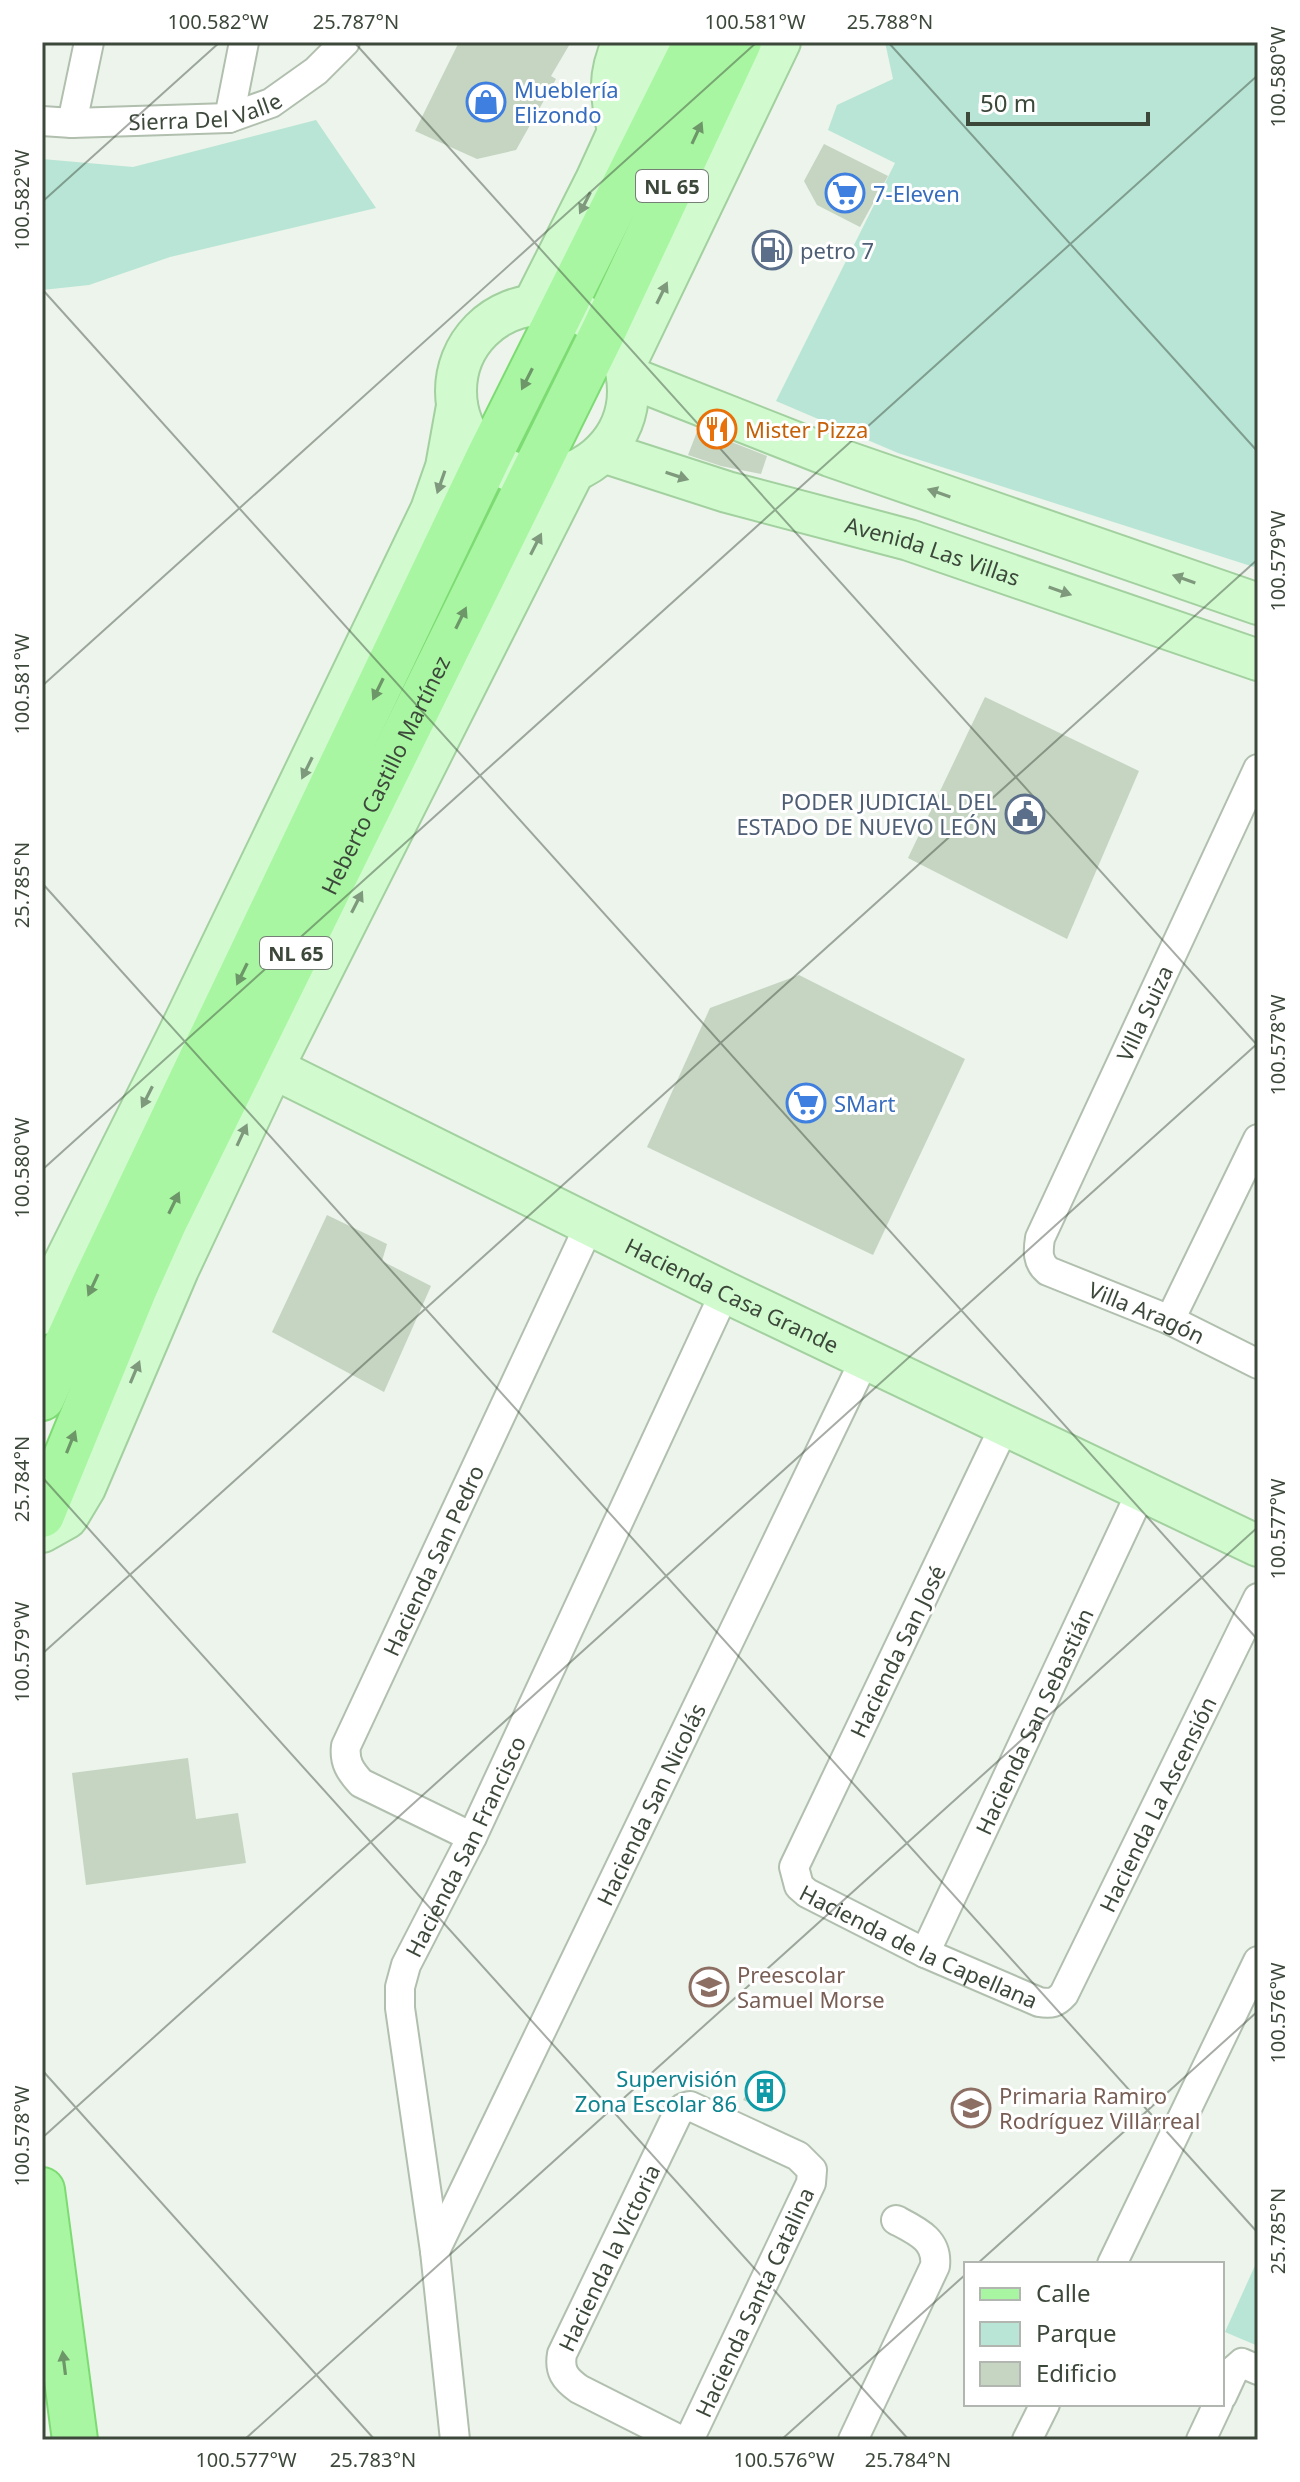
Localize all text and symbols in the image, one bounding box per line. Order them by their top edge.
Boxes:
text: 100.582°W [167,8,269,35]
text: 25.787°N [313,8,399,35]
text: 100.581°W [704,8,806,35]
text: 25.788°N [847,8,933,35]
text: 100.580°W [1264,26,1291,128]
place label: Mueblería Elizondo [514,74,619,129]
scale bar [968,76,1148,126]
shop icon: Mueblería Elizondo [465,81,507,123]
street label: Sierra Del Valle [128,85,288,136]
text: 50 m [980,86,1036,119]
one-way arrow [690,121,703,145]
text: 100.582°W [8,149,35,251]
road number: NL 65 [636,170,708,202]
supermarket icon: 7-Eleven [824,172,866,214]
place label: 7-Eleven [873,178,960,208]
one-way arrow [578,191,592,214]
fuel station icon: petro 7 [751,229,793,271]
place label: petro 7 [800,235,874,265]
one-way arrow [655,281,669,305]
one-way arrow [521,368,534,391]
restaurant icon: Mister Pizza [696,408,738,450]
place label: Mister Pizza [745,414,868,444]
one-way arrow [434,470,447,494]
one-way arrow [666,471,690,483]
one-way arrow [927,487,951,499]
street label: Avenida Las Villas [842,509,1024,592]
text: 100.579°W [1264,510,1291,612]
one-way arrow [530,533,543,556]
one-way arrow [1172,572,1196,584]
one-way arrow [1048,586,1072,598]
one-way arrow [454,607,468,630]
text: 100.581°W [8,633,35,735]
street label: Heberto Castillo Martínez [313,650,456,899]
one-way arrow [371,678,385,701]
one-way arrow [301,756,314,779]
place label: PODER JUDICIAL DEL ESTADO DE NUEVO LEÓN [736,786,997,841]
public building icon: PODER JUDICIAL DEL ESTADO DE NUEVO LEÓN [1004,793,1046,835]
text: 25.785°N [8,842,35,928]
one-way arrow [350,890,364,913]
road number: NL 65 [260,937,332,969]
street label: Villa Suiza [1109,960,1179,1066]
one-way arrow [235,963,249,986]
text: 100.578°W [1264,994,1291,1096]
supermarket icon: SMart [785,1082,827,1124]
one-way arrow [141,1085,154,1108]
place label: SMart [834,1088,895,1118]
text: 100.580°W [8,1117,35,1219]
one-way arrow [235,1123,249,1147]
one-way arrow [167,1192,180,1215]
street label: Hacienda Casa Grande [620,1230,844,1359]
one-way arrow [87,1273,100,1296]
street label: Villa Aragón [1084,1274,1210,1350]
one-way arrow [128,1360,141,1384]
one-way arrow [65,1430,78,1454]
text: 25.784°N [8,1436,35,1522]
street label: Hacienda San Pedro [375,1460,490,1661]
text: 100.577°W [1264,1478,1291,1580]
street label: Hacienda San José [842,1560,952,1742]
text: 100.579°W [8,1601,35,1703]
street label: Hacienda San Sebastián [968,1603,1100,1839]
street label: Hacienda La Ascensión [1092,1691,1223,1917]
street label: Hacienda San Nicolás [589,1698,712,1910]
street label: Hacienda San Francisco [398,1731,532,1962]
street label: Hacienda de la Capellana [795,1877,1043,2015]
place label: Preescolar Samuel Morse [737,1959,885,2014]
text: 100.576°W [1264,1962,1291,2064]
school or university icon: Preescolar Samuel Morse [688,1966,730,2008]
place label: Supervisión Zona Escolar 86 [575,2063,737,2118]
building icon: Supervisión Zona Escolar 86 [744,2070,786,2112]
place label: Primaria Ramiro Rodríguez Villarreal [999,2080,1200,2135]
text: 100.578°W [8,2085,35,2187]
school or university icon: Primaria Ramiro Rodríguez Villarreal [950,2087,992,2129]
street label: Hacienda la Victoria [551,2159,666,2356]
street label: Hacienda Santa Catalina [688,2182,820,2422]
text: 25.785°N [1264,2188,1291,2274]
legend [964,2262,1224,2406]
text: Calle [1036,2276,1091,2309]
text: Parque [1036,2316,1117,2349]
one-way arrow [58,2350,71,2375]
text: Edificio [1036,2356,1117,2389]
text: 100.577°W [195,2446,297,2473]
text: 25.783°N [330,2446,416,2473]
text: 100.576°W [733,2446,835,2473]
text: 25.784°N [865,2446,951,2473]

